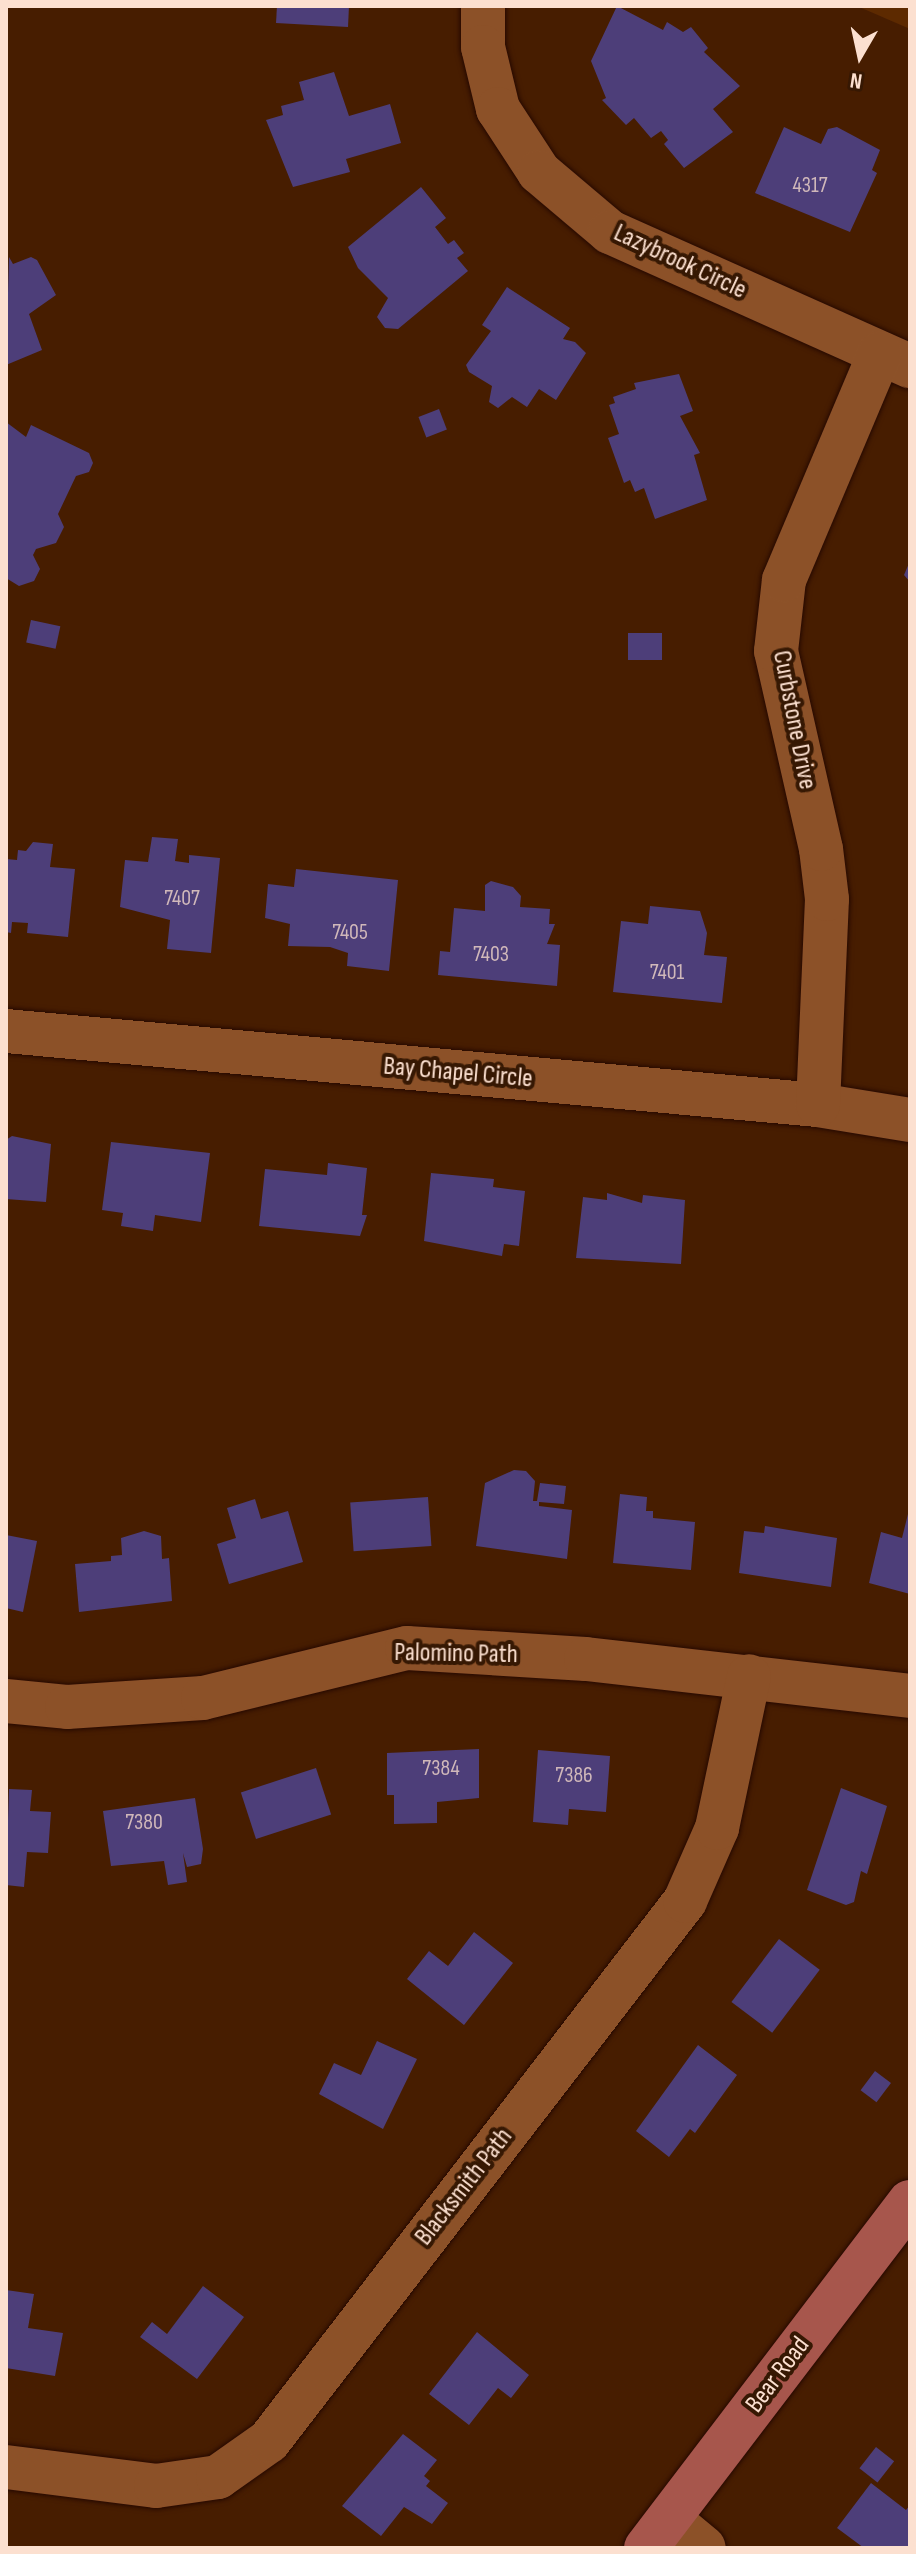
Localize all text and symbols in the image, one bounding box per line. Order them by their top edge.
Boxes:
north arrow [820,16,900,96]
text: N [848,66,864,94]
house number: 4317 [793,173,827,199]
street label: Lazybrook Circle [609,218,751,306]
street label: Curbstone Drive [765,648,823,792]
house number: 7407 [164,886,200,912]
house number: 7405 [332,920,368,946]
house number: 7403 [473,942,509,968]
house number: 7401 [650,960,684,986]
street label: Bay Chapel Circle [382,1051,534,1095]
street label: Palomino Path [394,1637,518,1671]
house number: 7384 [422,1756,460,1782]
house number: 7386 [555,1763,593,1789]
house number: 7380 [125,1810,163,1836]
street label: Blacksmith Path [409,2122,519,2252]
street label: Bear Road [739,2331,817,2419]

